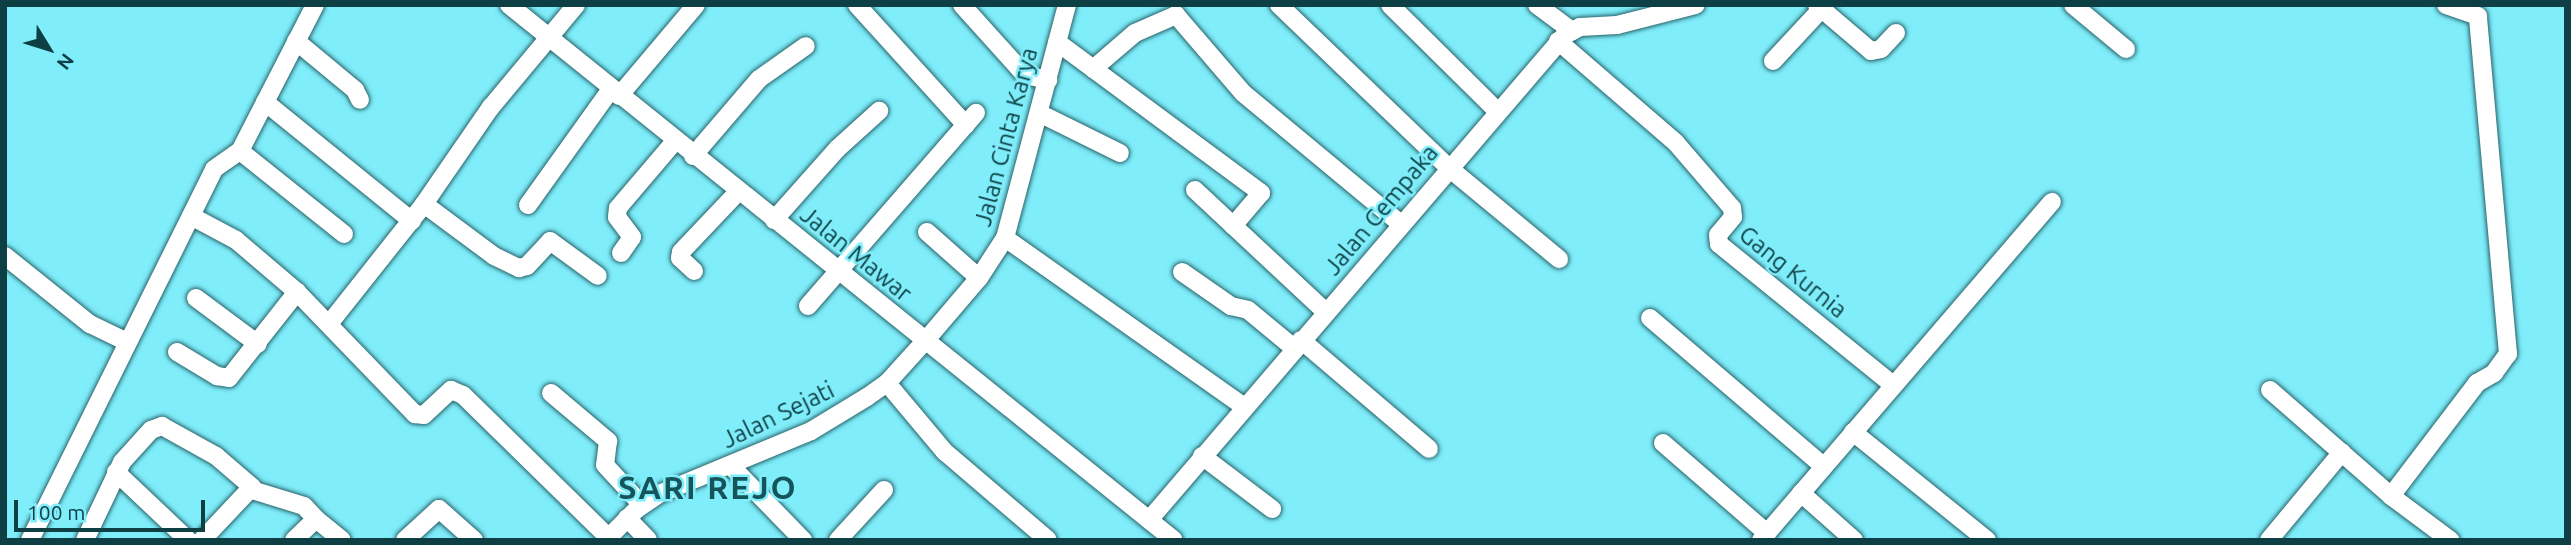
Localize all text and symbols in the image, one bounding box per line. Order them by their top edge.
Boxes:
north arrow [14,14,84,84]
street label: Jalan Cinta Karya [968,44,1044,230]
text: N [53,50,79,74]
street label: Jalan Cempaka [1318,139,1444,281]
street label: Jalan Mawar [794,200,918,308]
street label: Gang Kurnia [1733,220,1853,324]
street label: Jalan Sejati [717,375,839,455]
district label: SARI REJO [619,468,797,506]
scale bar [18,486,208,530]
text: 100 m [27,500,85,524]

